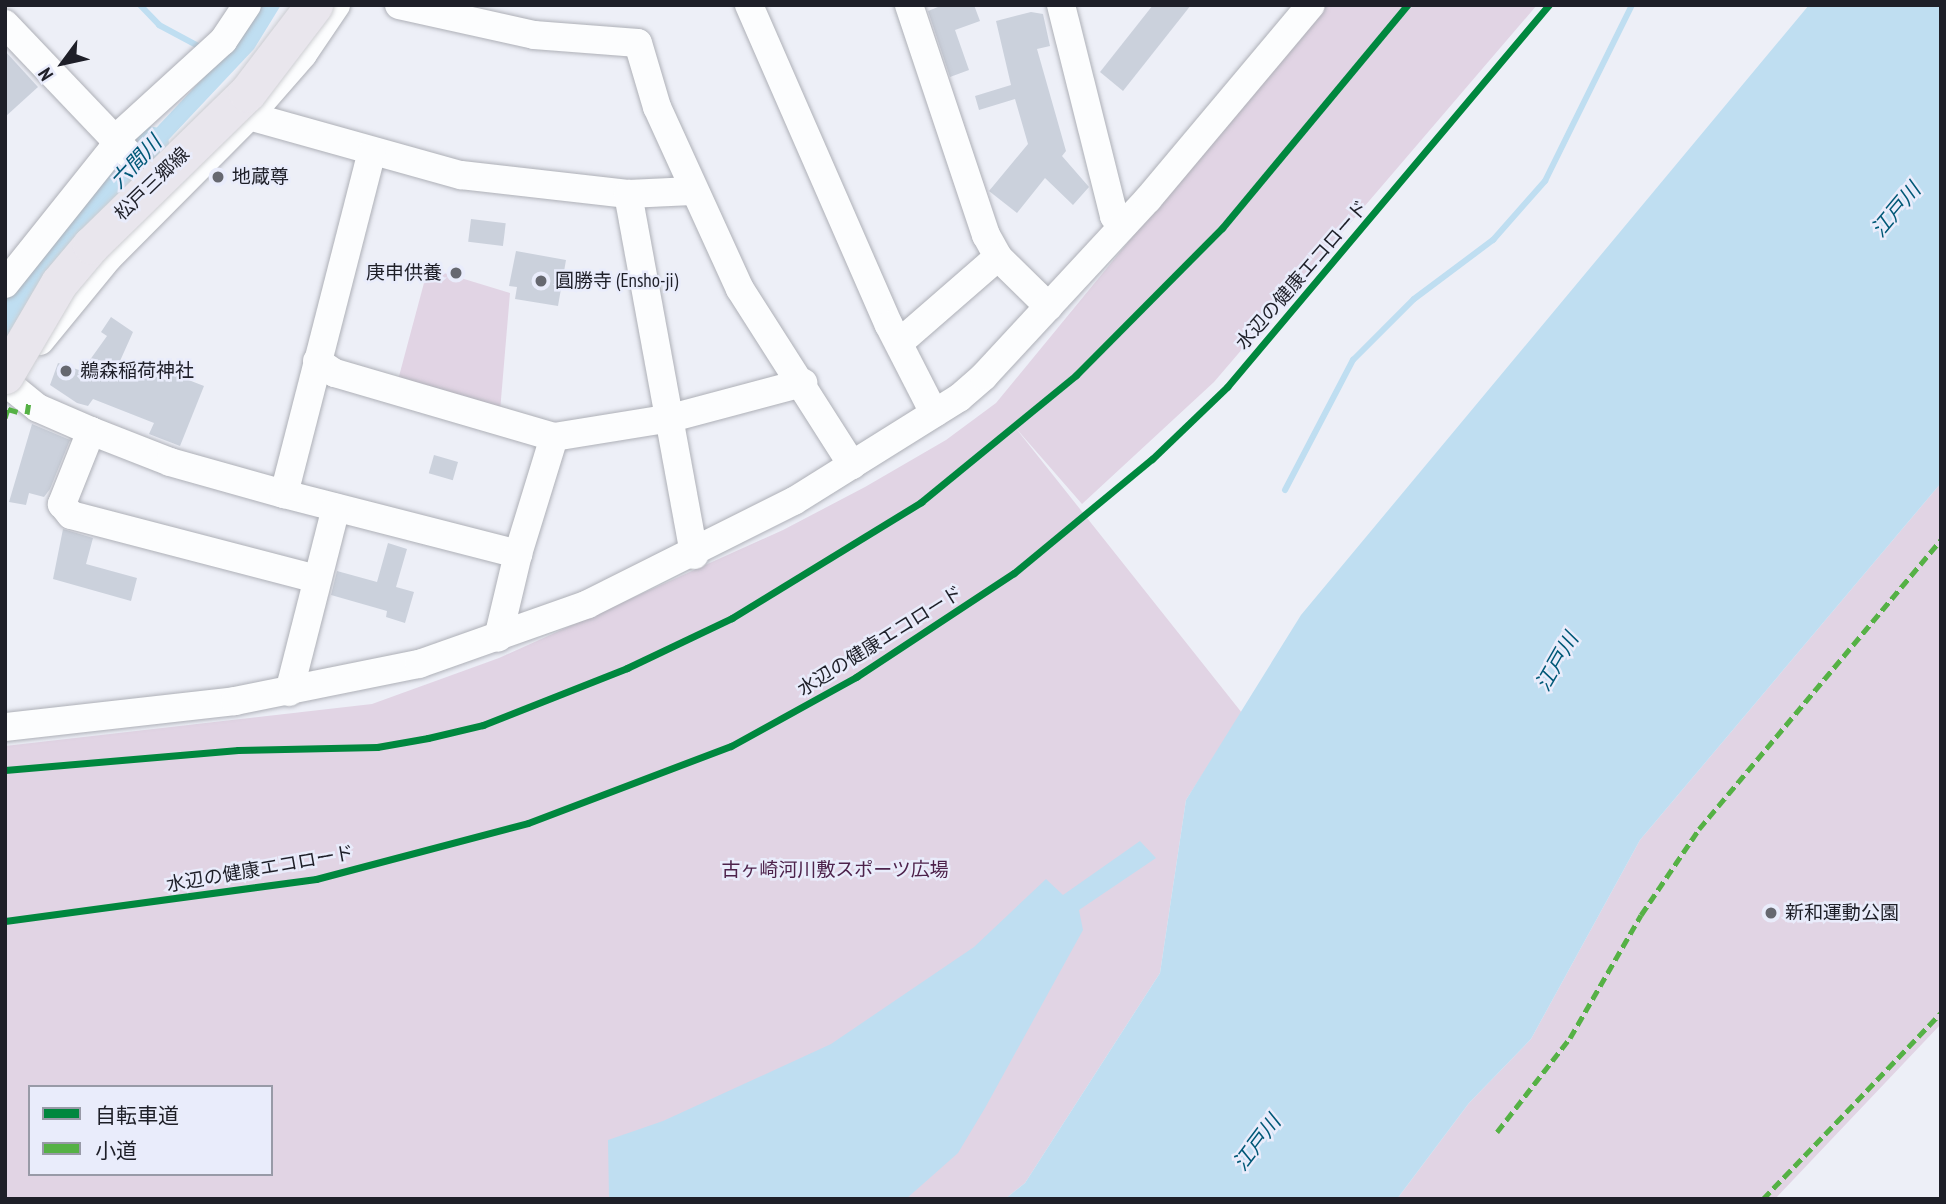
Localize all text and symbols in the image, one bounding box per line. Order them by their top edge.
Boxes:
north arrow [28,28,98,98]
text: N [33,64,58,85]
water label: 六間川 [105,130,167,194]
street label: 松戸三郷線 [110,143,194,225]
place label: 地蔵尊 [232,166,289,188]
marker: 地蔵尊 [210,169,226,185]
water label: 江戸川 [1866,178,1926,242]
street label: 水辺の健康エコロード [1231,196,1373,354]
place label: 庚申供養 [366,262,442,284]
marker: 庚申供養 [448,265,464,281]
place label: 圓勝寺 (Ensho-ji) [555,270,678,292]
marker: 圓勝寺 (Ensho-ji) [533,273,549,289]
place label: 鵜森稲荷神社 [80,360,194,382]
marker: 鵜森稲荷神社 [58,363,74,379]
street label: 水辺の健康エコロード [793,581,967,701]
water label: 江戸川 [1530,628,1584,696]
street label: 水辺の健康エコロード [164,841,356,897]
park label: 古ヶ崎河川敷スポーツ広場 [721,859,949,881]
place label: 新和運動公園 [1785,902,1899,924]
marker: 新和運動公園 [1763,905,1779,921]
legend [28,1085,273,1176]
text: 自転車道 [95,1102,179,1129]
water label: 江戸川 [1228,1110,1286,1176]
text: 小道 [95,1137,137,1164]

